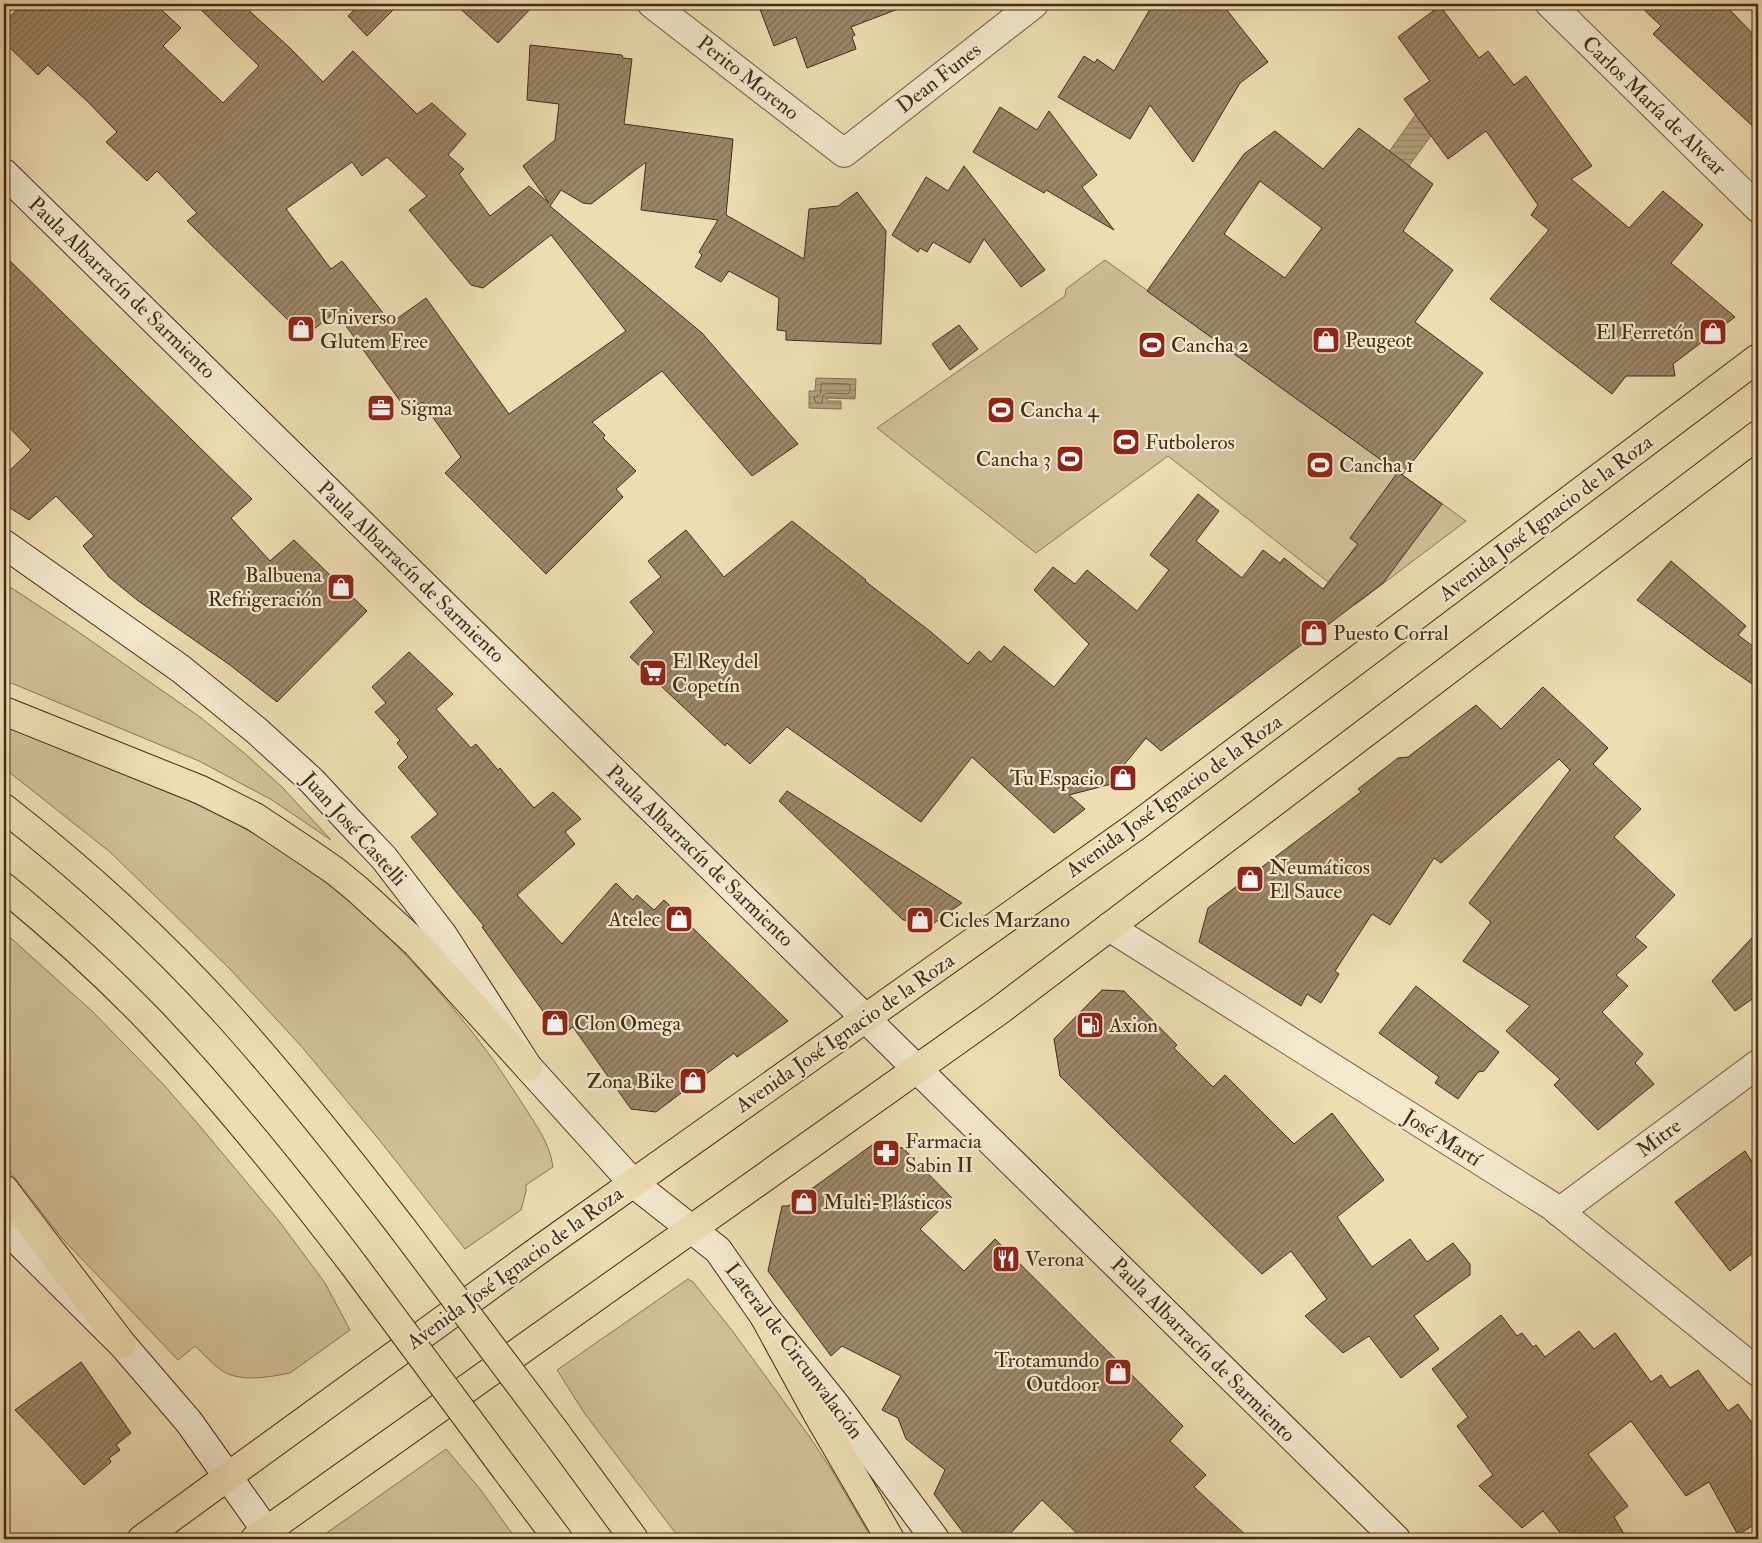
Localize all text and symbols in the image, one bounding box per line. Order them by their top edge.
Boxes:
street label: Perito Moreno [691,30,805,126]
street label: Carlos María de Alvear [1576,30,1732,182]
street label: Dean Funes [891,37,987,119]
street label: Paula Albarracín de Sarmiento [22,191,222,385]
place label: Universo Glutem Free [320,304,428,355]
shop icon: Universo Glutem Free [286,314,316,344]
shop icon: El Ferretón [1698,317,1728,347]
place label: El Ferretón [1596,319,1694,346]
shop icon: Peugeot [1311,325,1341,355]
place label: Peugeot [1345,327,1413,354]
sports icon: Cancha 2 [1137,330,1167,360]
place label: Cancha 2 [1171,332,1249,359]
office icon: Sigma [366,393,396,423]
place label: Sigma [400,395,453,422]
sports icon: Cancha 4 [986,395,1016,425]
place label: Cancha 4 [1020,397,1100,424]
sports icon: Futboleros [1111,427,1141,457]
street label: Avenida José Ignacio de la Roza [1433,428,1659,608]
place label: Futboleros [1145,429,1235,456]
sports icon: Cancha 3 [1055,444,1085,474]
place label: Cancha 3 [976,446,1051,473]
sports icon: Cancha 1 [1305,450,1335,480]
place label: Cancha 1 [1339,452,1414,479]
street label: Paula Albarracín de Sarmiento [311,475,511,669]
place label: Balbuena Refrigeración [208,562,322,613]
shop icon: Balbuena Refrigeración [326,572,356,602]
shop icon: Puesto Corral [1299,618,1329,648]
place label: Puesto Corral [1333,620,1449,647]
place label: El Rey del Copetín [672,648,759,699]
supermarket icon: El Rey del Copetín [638,658,668,688]
street label: Avenida José Ignacio de la Roza [1060,708,1288,884]
street label: Paula Albarracín de Sarmiento [600,759,800,953]
shop icon: Tu Espacio [1108,763,1138,793]
place label: Tu Espacio [1010,765,1104,792]
street label: Juan José Castelli [295,766,413,892]
place label: Neumáticos El Sauce [1269,854,1370,905]
shop icon: Neumáticos El Sauce [1235,864,1265,894]
shop icon: Atelec [664,904,694,934]
shop icon: Cicles Marzano [905,905,935,935]
place label: Atelec [608,906,661,933]
place label: Cicles Marzano [939,907,1070,934]
street label: Avenida José Ignacio de la Roza [729,947,960,1120]
shop icon: Clon Omega [540,1008,570,1038]
place label: Clon Omega [574,1010,681,1037]
fuel station icon: Axion [1075,1010,1105,1040]
place label: Axion [1108,1012,1158,1039]
shop icon: Zona Bike [678,1066,708,1096]
place label: Zona Bike [587,1068,674,1095]
street label: José Martí [1397,1103,1488,1173]
street label: Mitre [1631,1112,1687,1164]
place label: Farmacia Sabin II [905,1128,982,1179]
pharmacy icon: Farmacia Sabin II [871,1138,901,1168]
street label: Avenida José Ignacio de la Roza [401,1180,629,1356]
shop icon: Multi-Plásticos [789,1187,819,1217]
place label: Multi-Plásticos [823,1189,952,1216]
restaurant icon: Verona [991,1244,1021,1274]
place label: Verona [1025,1246,1085,1273]
street label: Paula Albarracín de Sarmiento [1105,1252,1301,1448]
street label: Lateral de Circunvalación [719,1257,869,1445]
place label: Trotamundo Outdoor [994,1347,1099,1398]
shop icon: Trotamundo Outdoor [1103,1357,1133,1387]

